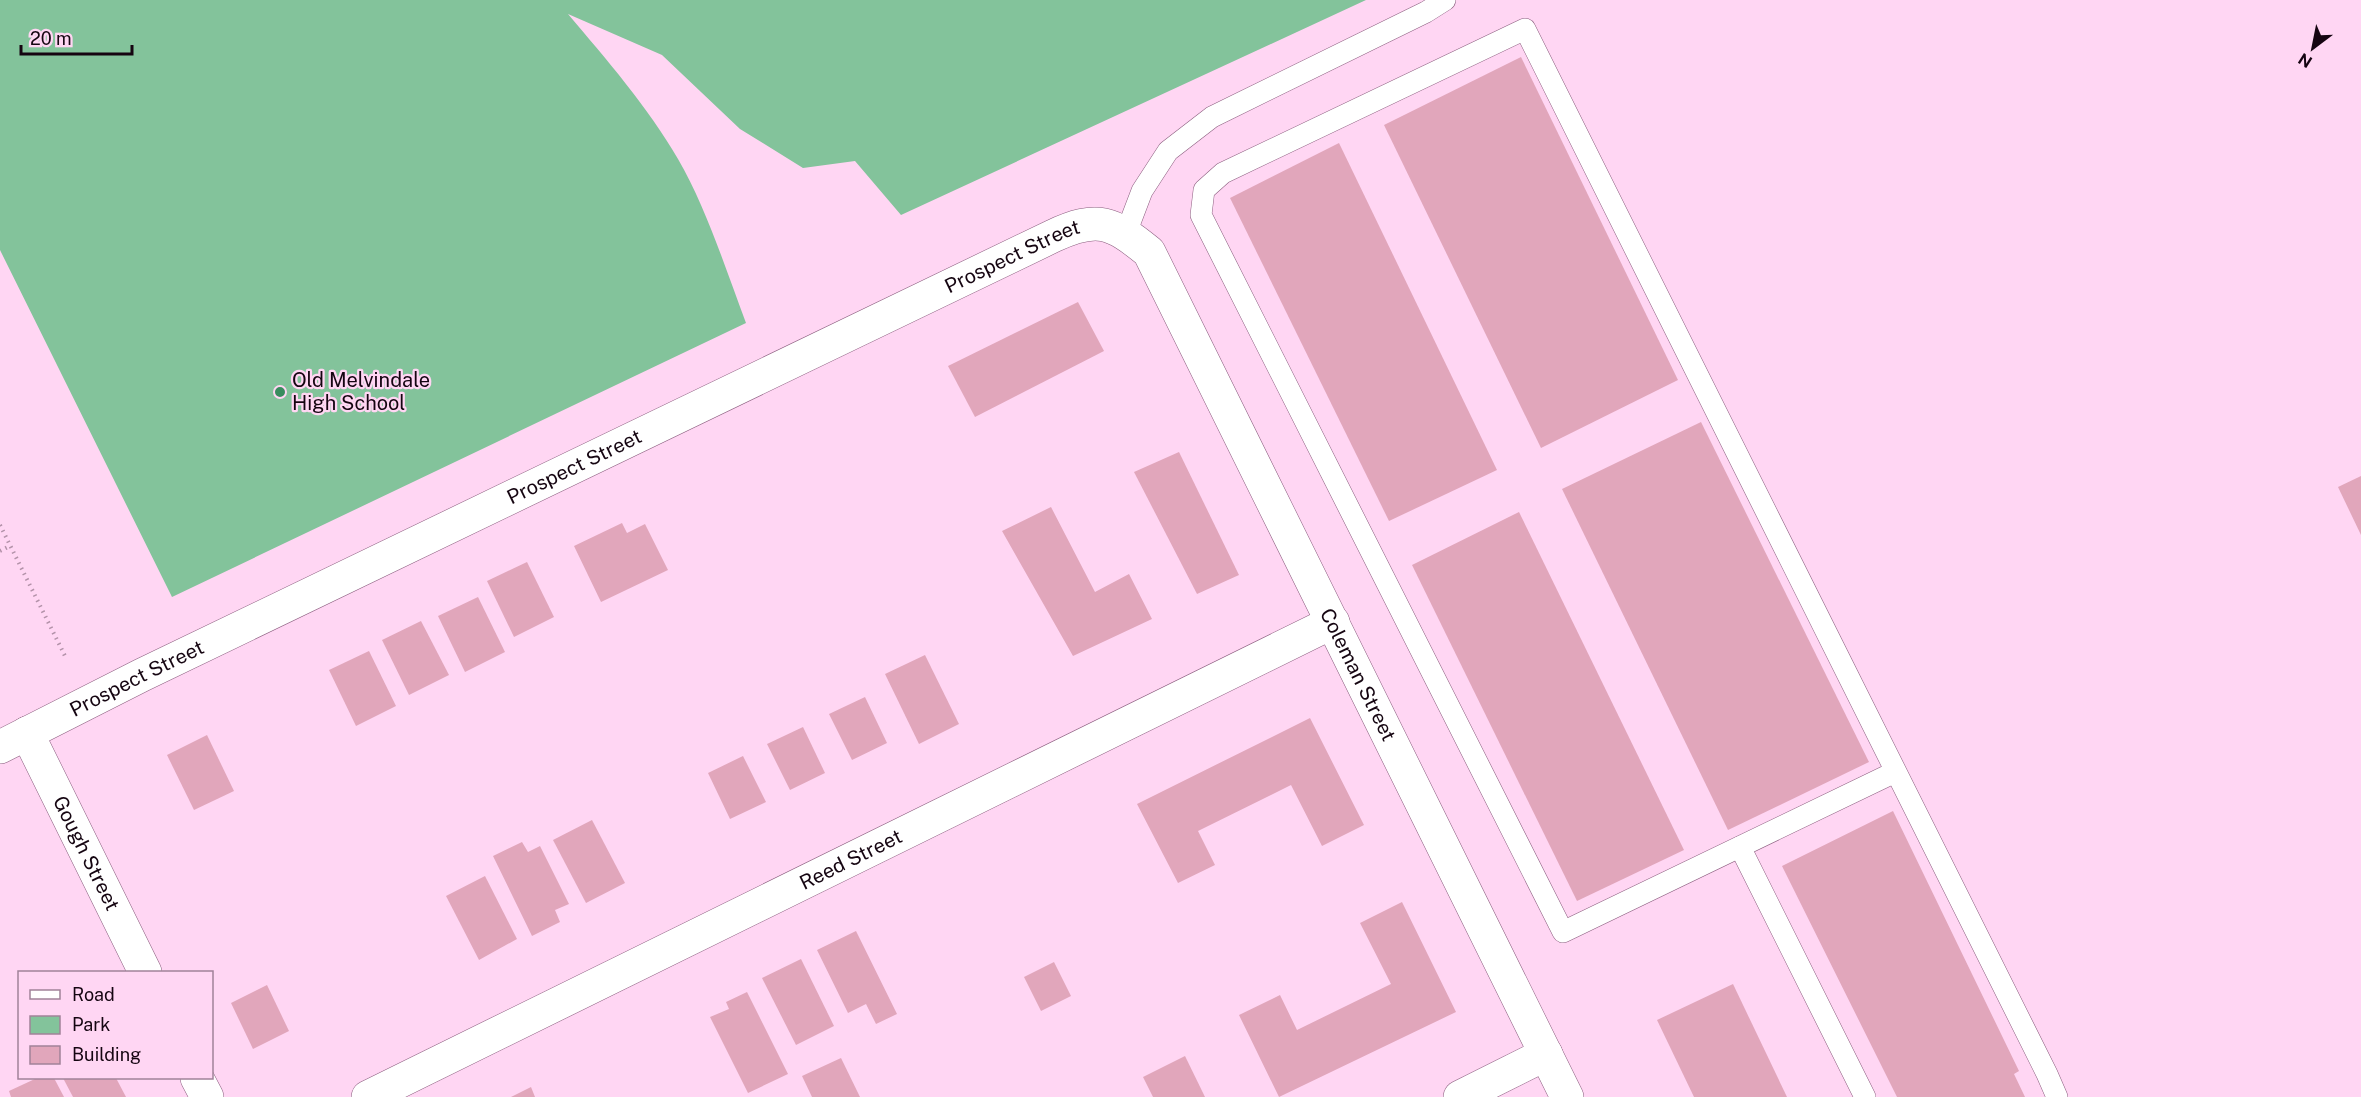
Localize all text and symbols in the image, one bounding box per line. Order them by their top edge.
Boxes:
scale bar [21,18,132,56]
north arrow [2283,18,2343,78]
text: 20 m [30,28,72,49]
text: N [2295,49,2316,72]
street label: Prospect Street [941,214,1083,298]
place label: Old Melvindale High School [292,368,430,415]
marker: Old Melvindale High School [273,385,287,399]
street label: Prospect Street [503,424,645,509]
street label: Coleman Street [1315,604,1401,745]
street label: Prospect Street [66,635,208,722]
street label: Gough Street [48,792,125,914]
street label: Reed Street [796,824,906,895]
legend [18,971,213,1079]
text: Road [72,984,115,1005]
text: Park [72,1014,110,1035]
text: Building [72,1044,141,1065]

